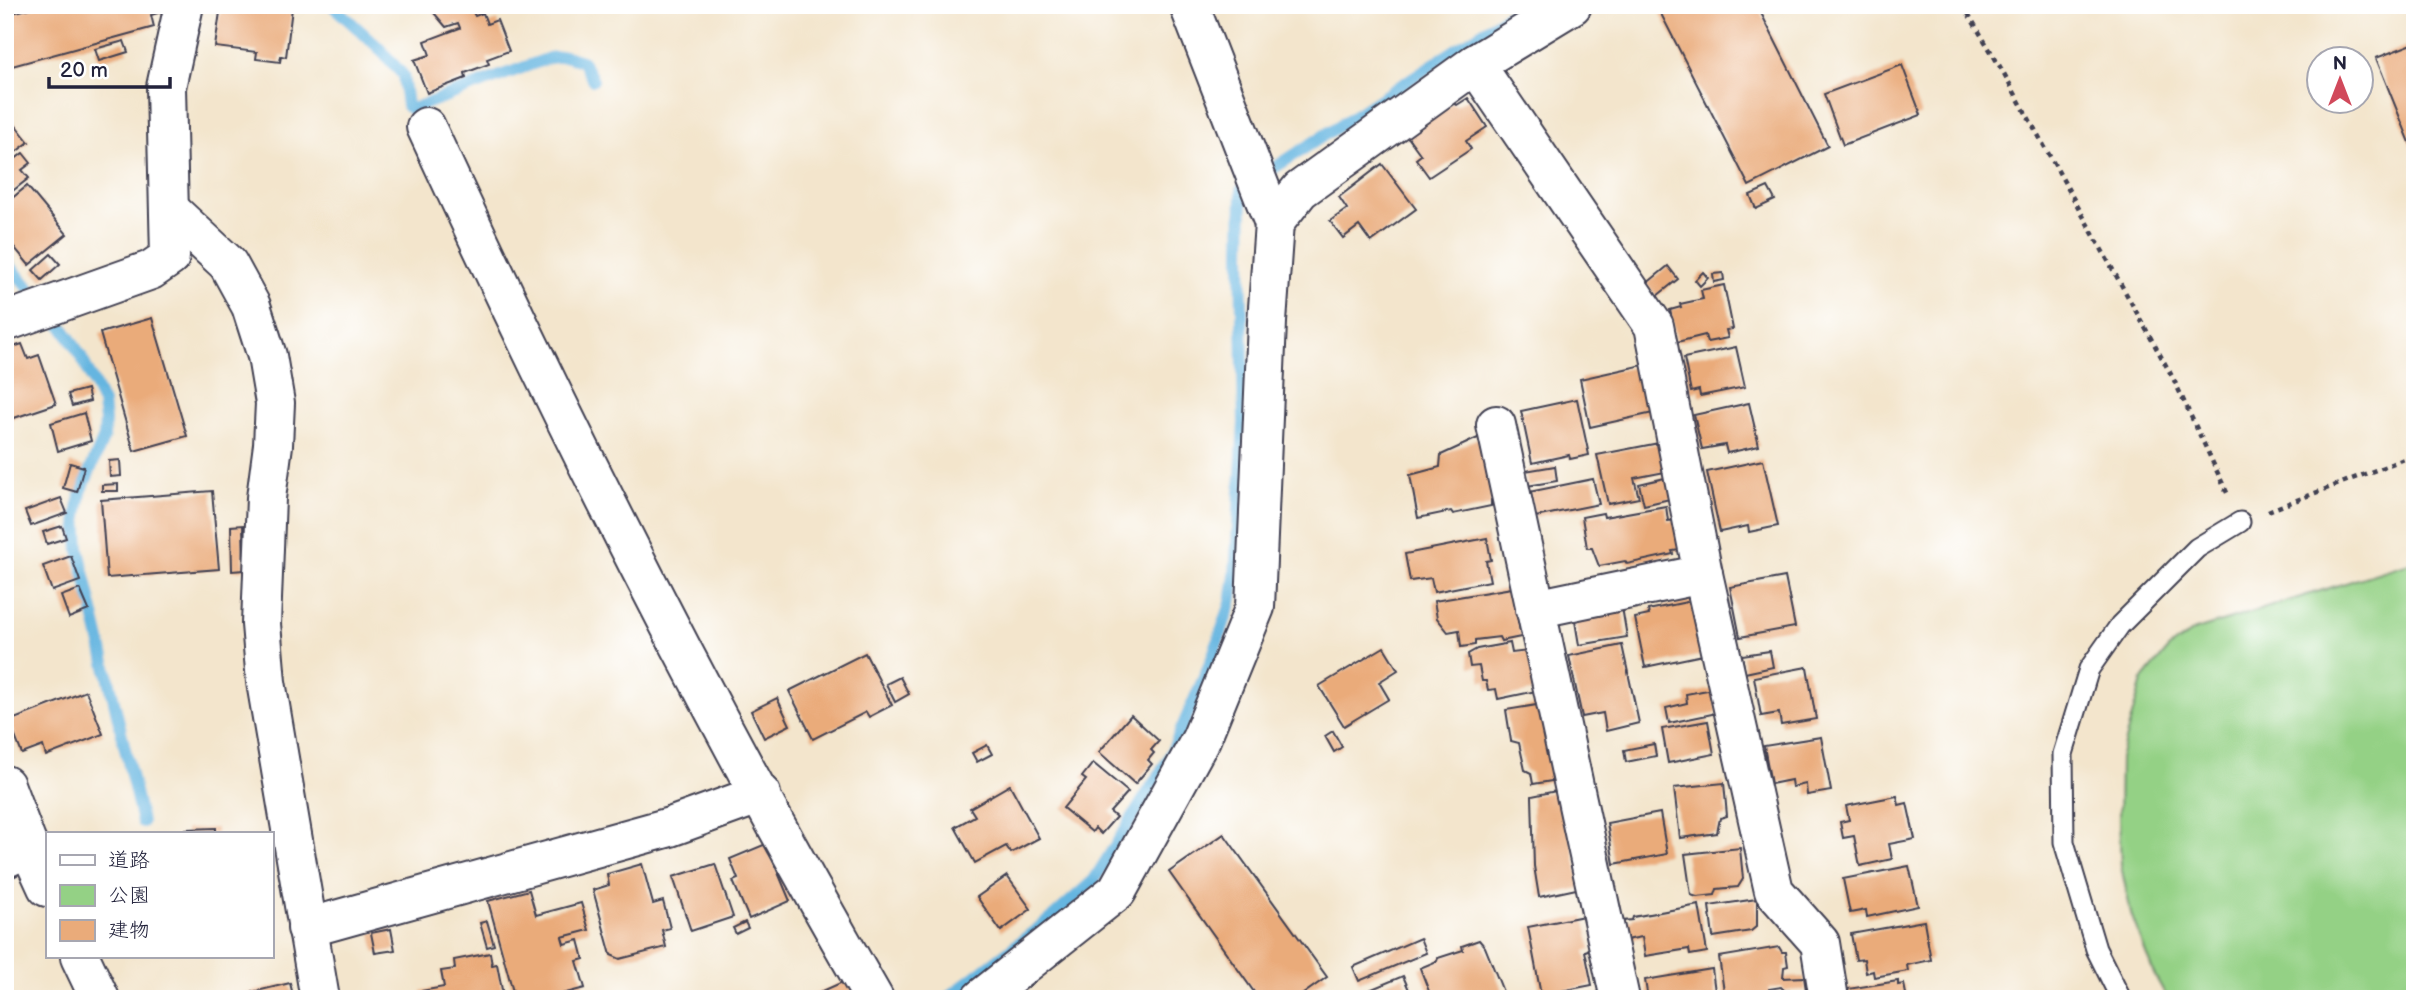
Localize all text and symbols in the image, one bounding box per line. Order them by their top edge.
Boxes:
scale bar [49,46,170,90]
north arrow [2304,46,2374,116]
text: N [2333,53,2347,76]
text: 20 m [60,58,108,83]
legend [46,832,273,958]
text: 道路 [108,848,150,873]
text: 公園 [108,883,150,908]
text: 建物 [108,918,150,943]

